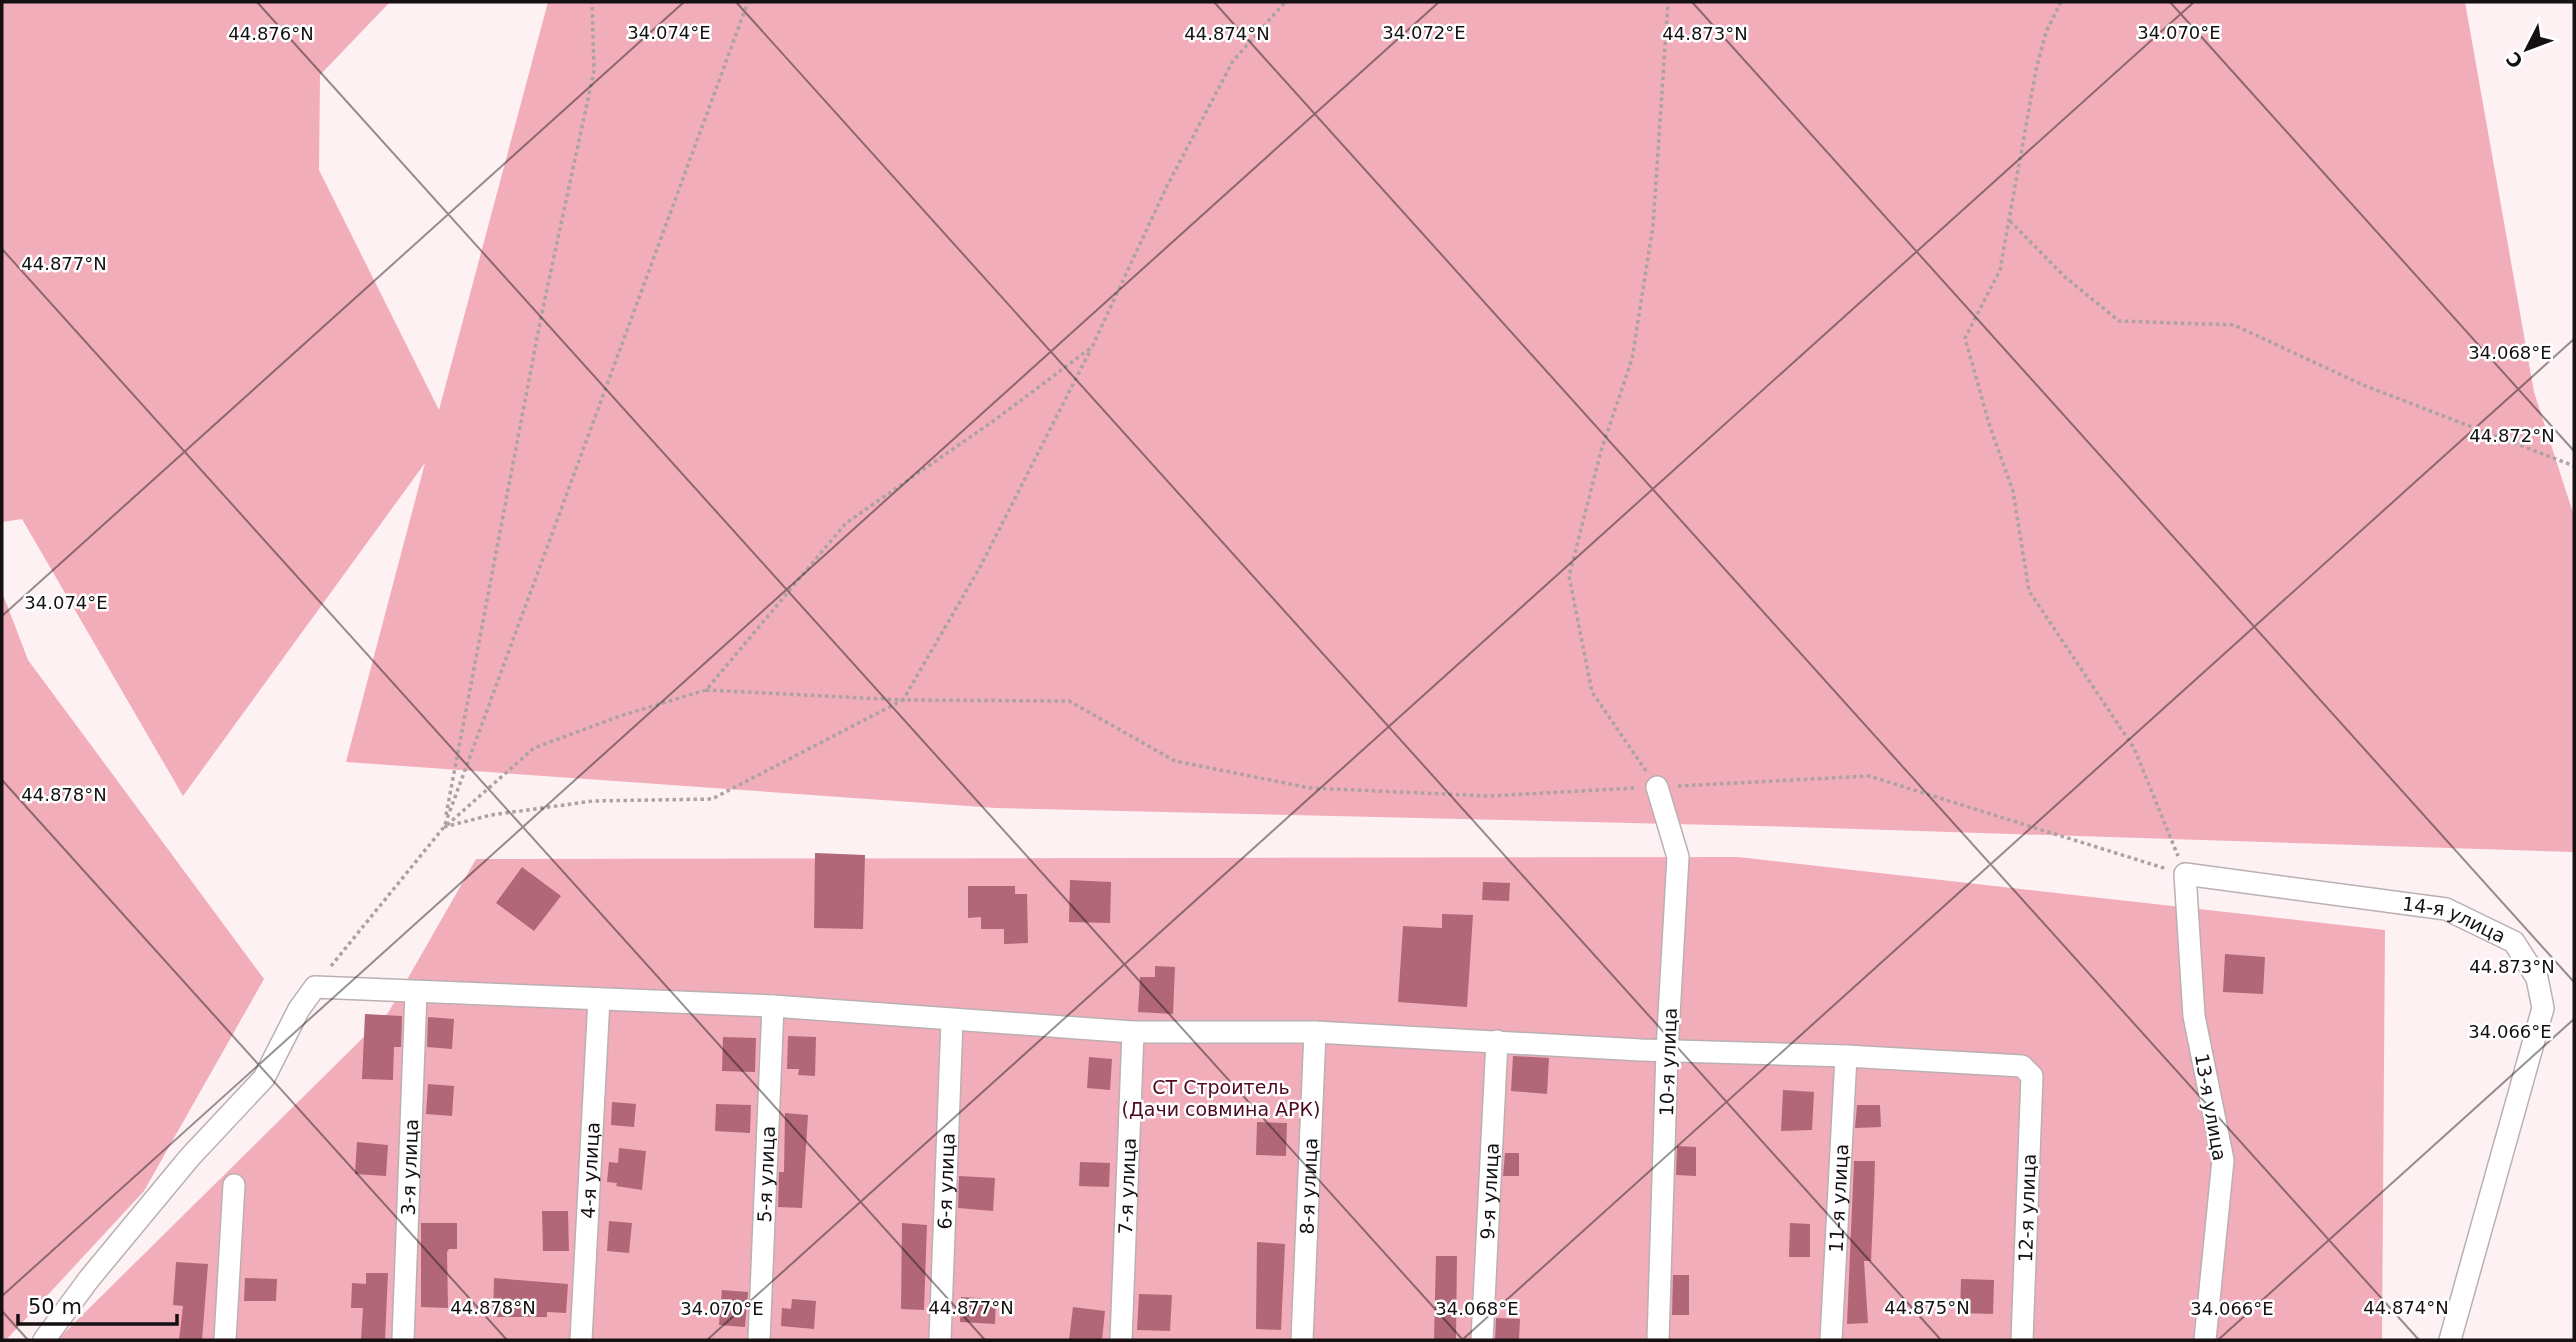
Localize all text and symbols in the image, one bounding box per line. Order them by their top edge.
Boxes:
north arrow [2492,14,2562,84]
text: 34.074°E [627,22,711,43]
text: 34.072°E [1382,22,1466,43]
text: 34.070°E [2137,22,2221,43]
text: 44.876°N [228,23,314,44]
text: 44.874°N [1184,23,1270,44]
text: 44.873°N [1662,23,1748,44]
text: С [2502,48,2527,73]
text: 44.877°N [21,253,107,274]
text: 34.068°E [2468,342,2552,363]
text: 44.872°N [2469,425,2555,446]
text: 34.074°E [24,592,108,613]
text: 44.878°N [21,784,107,805]
street label: 14-я улица [2401,892,2509,947]
text: 44.873°N [2469,956,2555,977]
street label: 10-я улица [1655,1007,1681,1117]
text: 34.066°E [2468,1021,2552,1042]
street label: 13-я улица [2191,1052,2231,1162]
park label: СТ Строитель (Дачи совмина АРК) [1122,1076,1320,1120]
street label: 3-я улица [397,1118,422,1216]
street label: 4-я улица [576,1121,603,1219]
street label: 5-я улица [753,1125,779,1223]
street label: 6-я улица [933,1132,959,1230]
street label: 7-я улица [1114,1137,1140,1235]
street label: 8-я улица [1295,1137,1322,1235]
street label: 9-я улица [1476,1142,1503,1240]
street label: 11-я улица [1825,1143,1852,1253]
street label: 12-я улица [2014,1153,2040,1263]
scale bar [18,1282,177,1326]
text: 50 m [28,1295,82,1319]
text: 44.878°N [450,1297,536,1318]
text: 44.877°N [928,1297,1014,1318]
text: 44.875°N [1884,1297,1970,1318]
text: 44.874°N [2363,1297,2449,1318]
text: 34.070°E [680,1298,764,1319]
text: 34.068°E [1435,1298,1519,1319]
text: 34.066°E [2190,1298,2274,1319]

